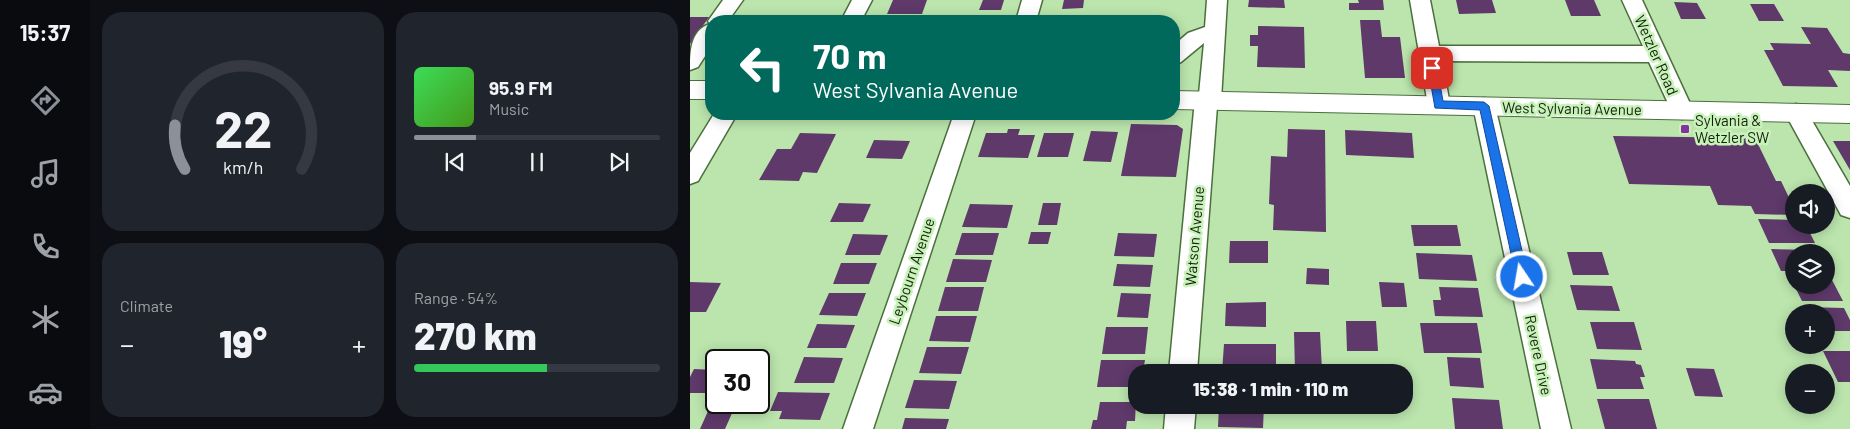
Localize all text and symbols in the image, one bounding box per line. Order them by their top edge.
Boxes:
street label: Wetzler Road [1631,12,1683,98]
text: 15:37 [20,19,70,45]
text: 70 m [813,34,887,76]
icon: left [730,35,795,100]
pin [1411,47,1453,89]
icon: arrive [1418,54,1446,82]
text: 95.9 FM [489,76,553,99]
text: West Sylvania Avenue [813,76,1018,102]
icon: directions [28,83,63,118]
text: 22 [214,96,272,158]
street label: West Sylvania Avenue [1502,98,1642,118]
text: Music [489,99,529,118]
place label: Sylvania & Wetzler SW [1695,111,1769,146]
marker: Sylvania & Wetzler SW [1679,123,1691,135]
icon: previous [441,148,469,176]
icon: pause [523,148,551,176]
icon: next [605,148,633,176]
icon: music [28,156,63,191]
text: km/h [223,156,263,178]
map controls [1785,184,1835,414]
button: sound [1785,184,1835,234]
street label: Watson Avenue [1181,186,1207,286]
street label: Leybourn Avenue [884,215,938,327]
icon: phone [28,229,63,264]
button: layers [1785,244,1835,294]
position arrow [1495,250,1547,302]
text: Range · 54% [414,288,498,307]
text: Climate [120,296,173,315]
icon: climate [28,302,63,337]
button: + [1785,304,1835,354]
text: 270 km [414,312,537,358]
street label: Revere Drive [1522,313,1556,397]
text: 19° [219,320,267,366]
text: − [120,327,134,361]
text: + [352,327,366,361]
speed limit sign: 30 [705,349,770,414]
button: − [1785,364,1835,414]
icon: car [28,375,63,410]
text: 15:38 · 1 min · 110 m [1193,377,1348,400]

